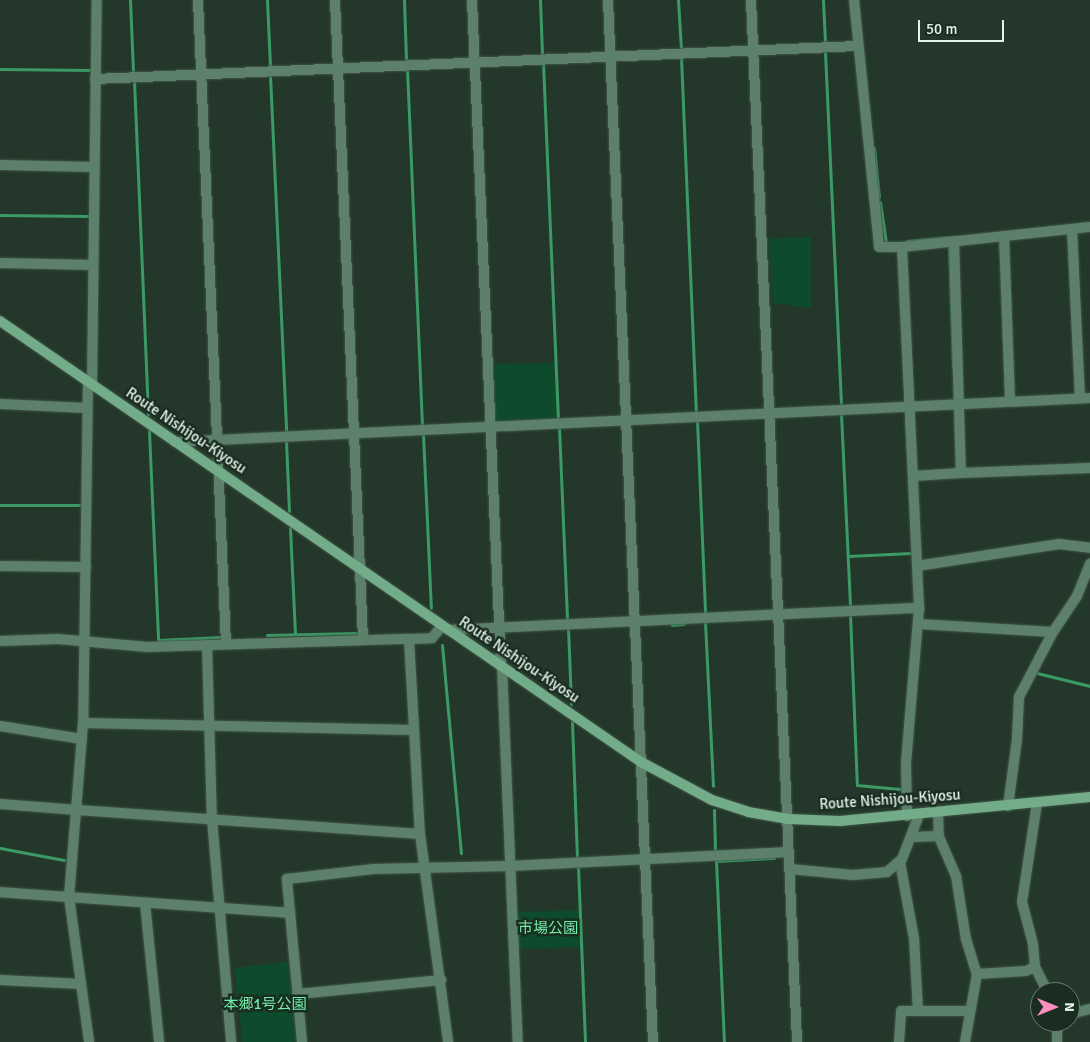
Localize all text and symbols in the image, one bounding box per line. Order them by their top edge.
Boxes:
scale bar [920,10,1006,42]
text: 50 m [926,20,957,38]
street label: Route Nishijou-Kiyosu [122,384,250,478]
street label: Route Nishijou-Kiyosu [455,613,583,707]
street label: Route Nishijou-Kiyosu [819,786,961,814]
park label: 市場公園 [518,920,578,938]
north arrow [1030,982,1080,1032]
park label: 本郷1号公園 [223,996,307,1014]
text: N [1061,1002,1078,1012]

